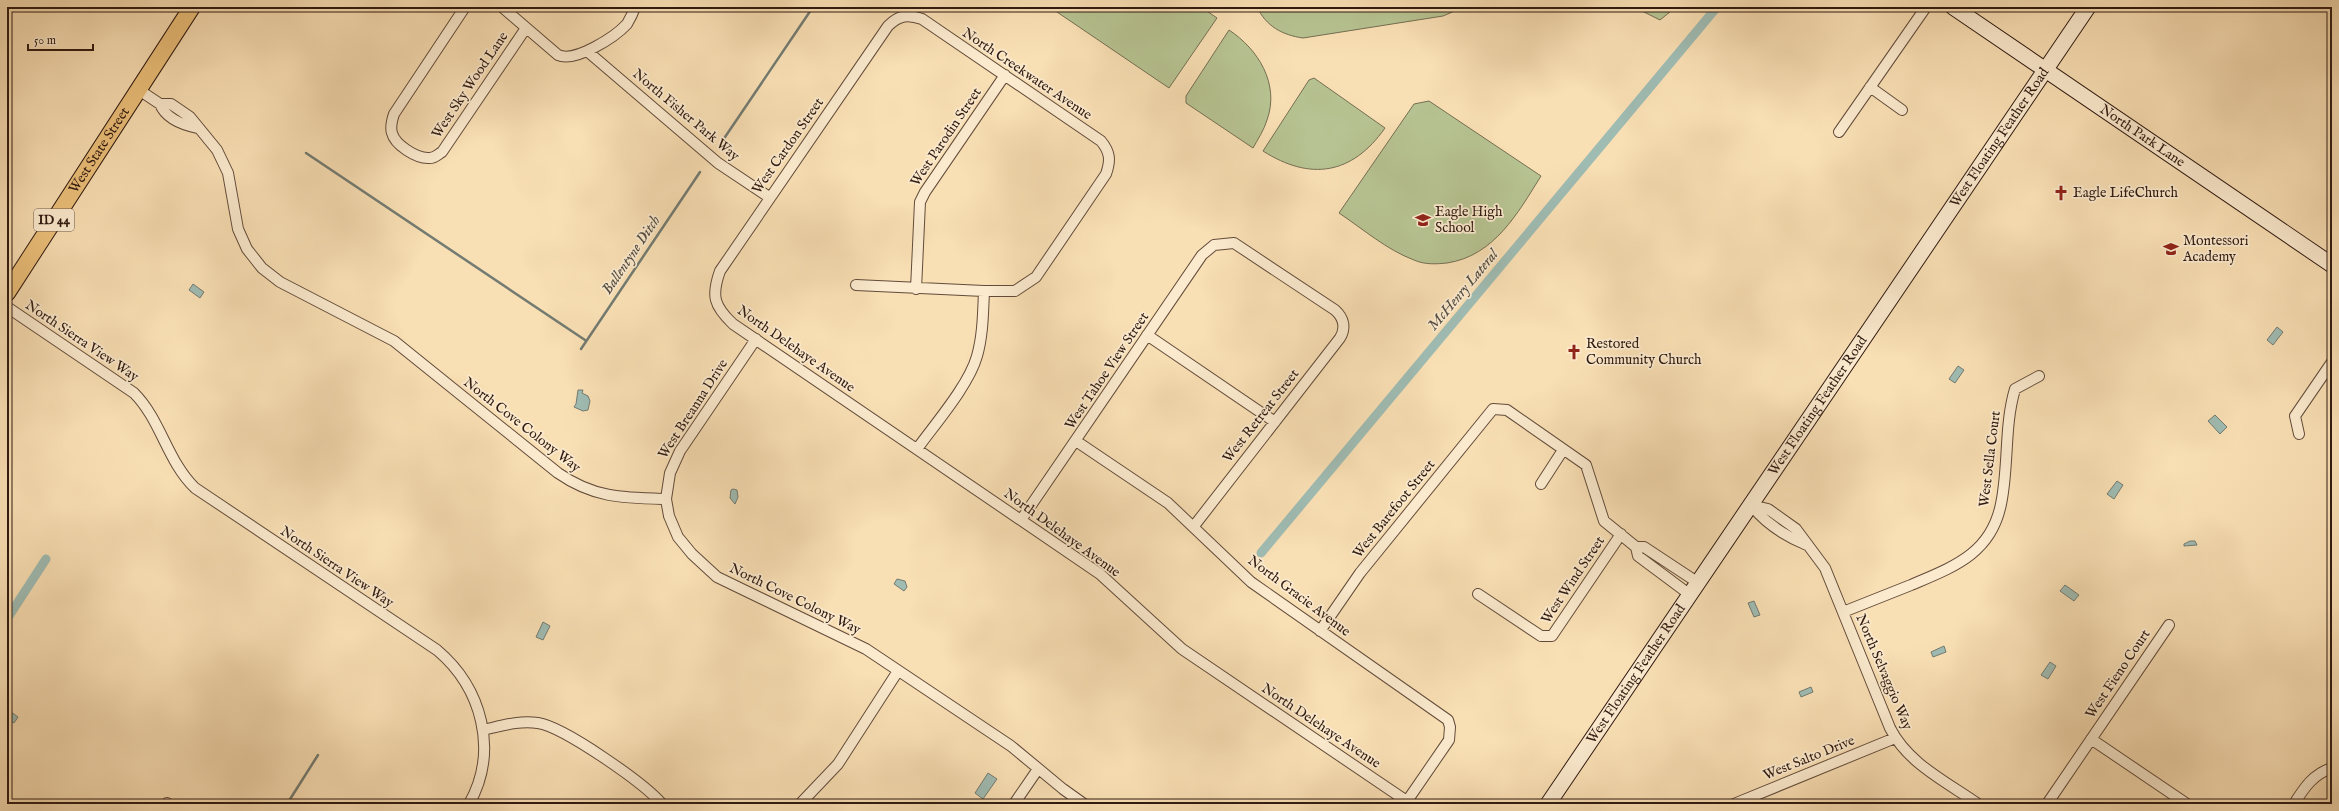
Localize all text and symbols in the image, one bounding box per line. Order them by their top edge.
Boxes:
street label: North Creekwater Avenue [959,24,1096,124]
scale bar [28,26,93,52]
street label: West Sky Wood Lane [428,28,513,142]
text: 50 m [34,33,56,48]
street label: West Floating Feather Road [1946,64,2053,211]
street label: North Fisher Park Way [629,65,743,165]
street label: West Parodin Street [906,84,986,190]
street label: West Cardon Street [748,94,828,198]
street label: North Park Lane [2096,100,2189,172]
street label: West State Street [65,104,134,197]
church icon: Eagle LifeChurch [2052,184,2070,202]
place label: Eagle LifeChurch [2073,184,2179,202]
place label: Eagle High School [1435,203,1503,237]
road number: ID 44 [34,209,74,231]
water label: Ballentyne Ditch [598,211,665,298]
school or university icon: Eagle High School [1414,211,1432,229]
place label: Montessori Academy [2182,232,2249,266]
school or university icon: Montessori Academy [2162,240,2180,258]
water label: McHenry Lateral [1424,244,1503,334]
street label: North Sierra View Way [22,296,142,386]
street label: North Delehaye Avenue [734,302,859,397]
street label: West Tahoe View Street [1061,309,1153,433]
street label: West Floating Feather Road [1764,332,1872,479]
place label: Restored Community Church [1586,335,1702,369]
church icon: Restored Community Church [1565,343,1583,361]
street label: West Breanna Drive [654,355,732,462]
street label: West Retreat Street [1219,365,1303,466]
street label: North Cove Colony Way [460,374,584,477]
street label: West Sella Court [1975,410,2005,508]
street label: West Barefoot Street [1349,456,1439,562]
street label: North Delehaye Avenue [1000,485,1124,582]
street label: North Sierra View Way [277,522,397,612]
street label: West Wind Street [1537,533,1609,627]
street label: North Gracie Avenue [1244,552,1354,641]
street label: North Cove Colony Way [726,559,864,639]
street label: West Floating Feather Road [1582,600,1690,747]
street label: North Selvaggio Way [1852,611,1917,733]
street label: West Fieno Court [2082,626,2155,722]
street label: North Delehaye Avenue [1258,679,1384,773]
street label: West Salto Drive [1761,731,1858,784]

